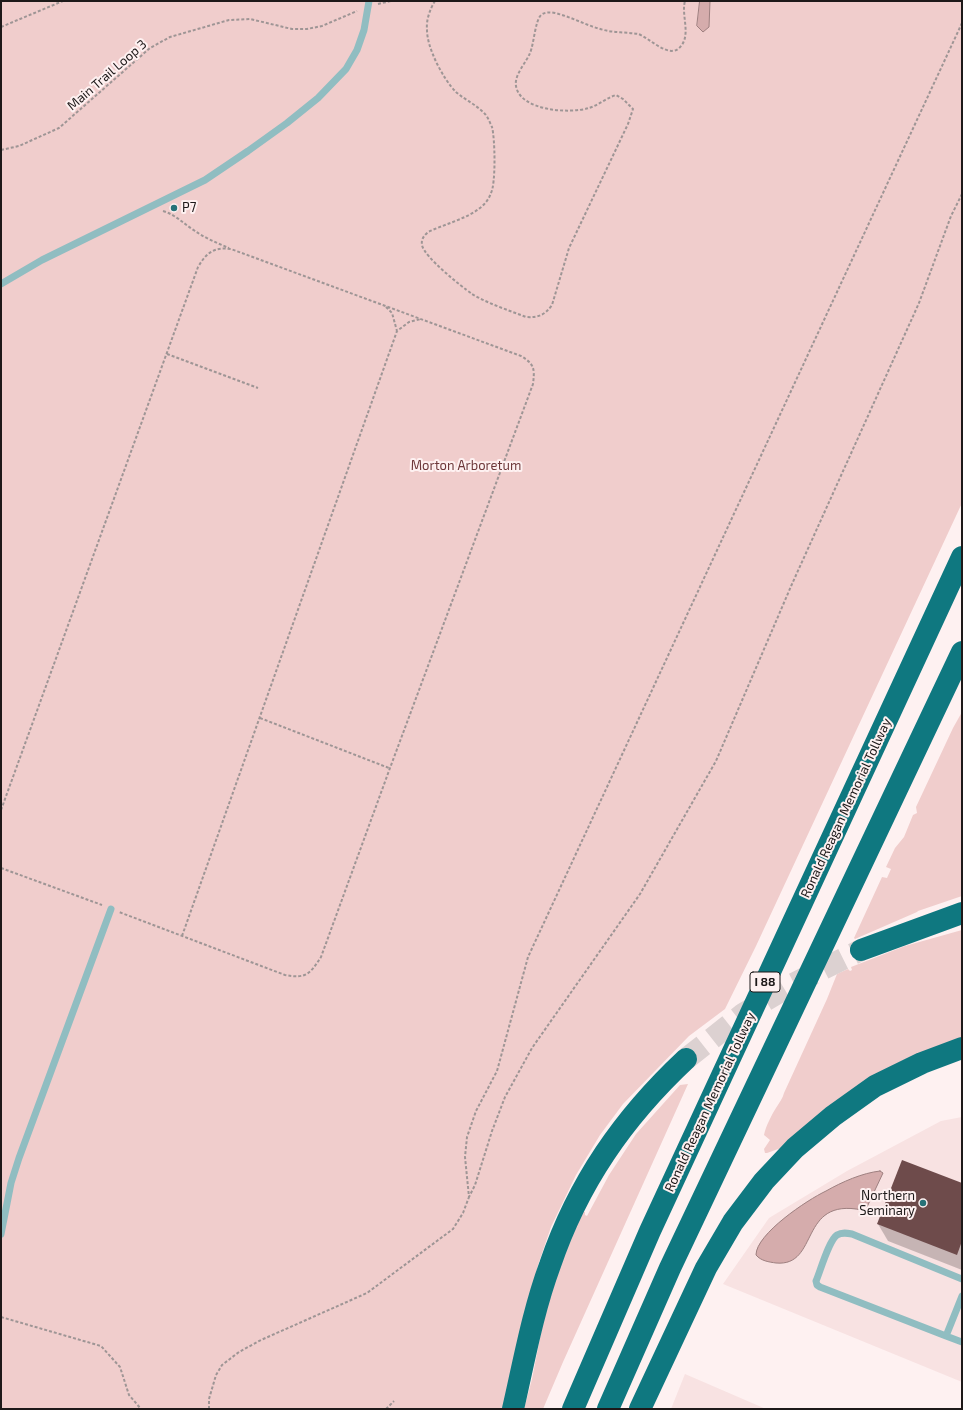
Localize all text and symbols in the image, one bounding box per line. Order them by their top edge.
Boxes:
street label: Main Trail Loop 3 [64,36,150,114]
place label: P7 [182,200,196,216]
marker: P7 [169,203,179,213]
park label: Morton Arboretum [411,458,521,474]
street label: Ronald Reagan Memorial Tollway [797,716,895,900]
road number: I 88 [750,972,780,992]
street label: Ronald Reagan Memorial Tollway [661,1010,759,1194]
place label: Northern Seminary [859,1188,915,1219]
marker: Northern Seminary [918,1198,928,1208]

